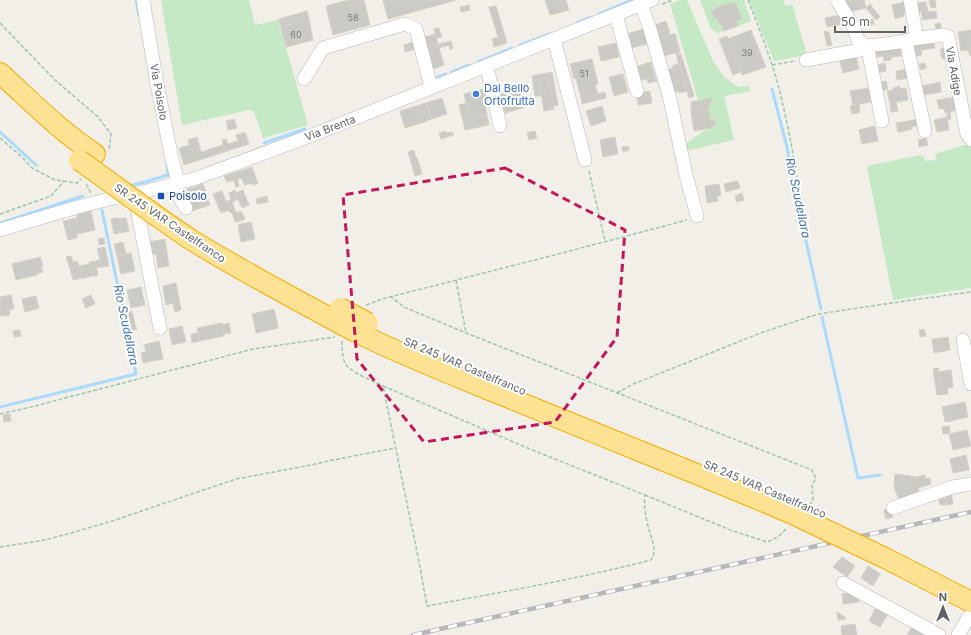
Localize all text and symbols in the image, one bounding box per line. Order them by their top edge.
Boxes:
scale bar [835,8,905,34]
house number: 58 [347,12,359,23]
text: 50 m [841,14,870,29]
house number: 60 [290,29,302,40]
street label: Via Adige [943,45,965,97]
house number: 39 [741,47,753,58]
street label: Via Poisolo [147,63,171,122]
house number: 51 [579,68,589,79]
place label: Dal Bello Ortofrutta [484,81,535,108]
marker: Dal Bello Ortofrutta [471,89,481,99]
street label: Via Brenta [303,112,357,144]
water label: Rio Scudellara [783,156,814,240]
street label: SR 245 VAR Castelfranco [112,180,229,266]
place label: Poisolo [169,189,207,203]
marker: Poisolo [156,191,166,201]
water label: Rio Scudellara [111,283,142,367]
street label: SR 245 VAR Castelfranco [402,334,529,398]
street label: SR 245 VAR Castelfranco [702,457,829,521]
north arrow [923,587,963,627]
text: N [939,590,947,604]

